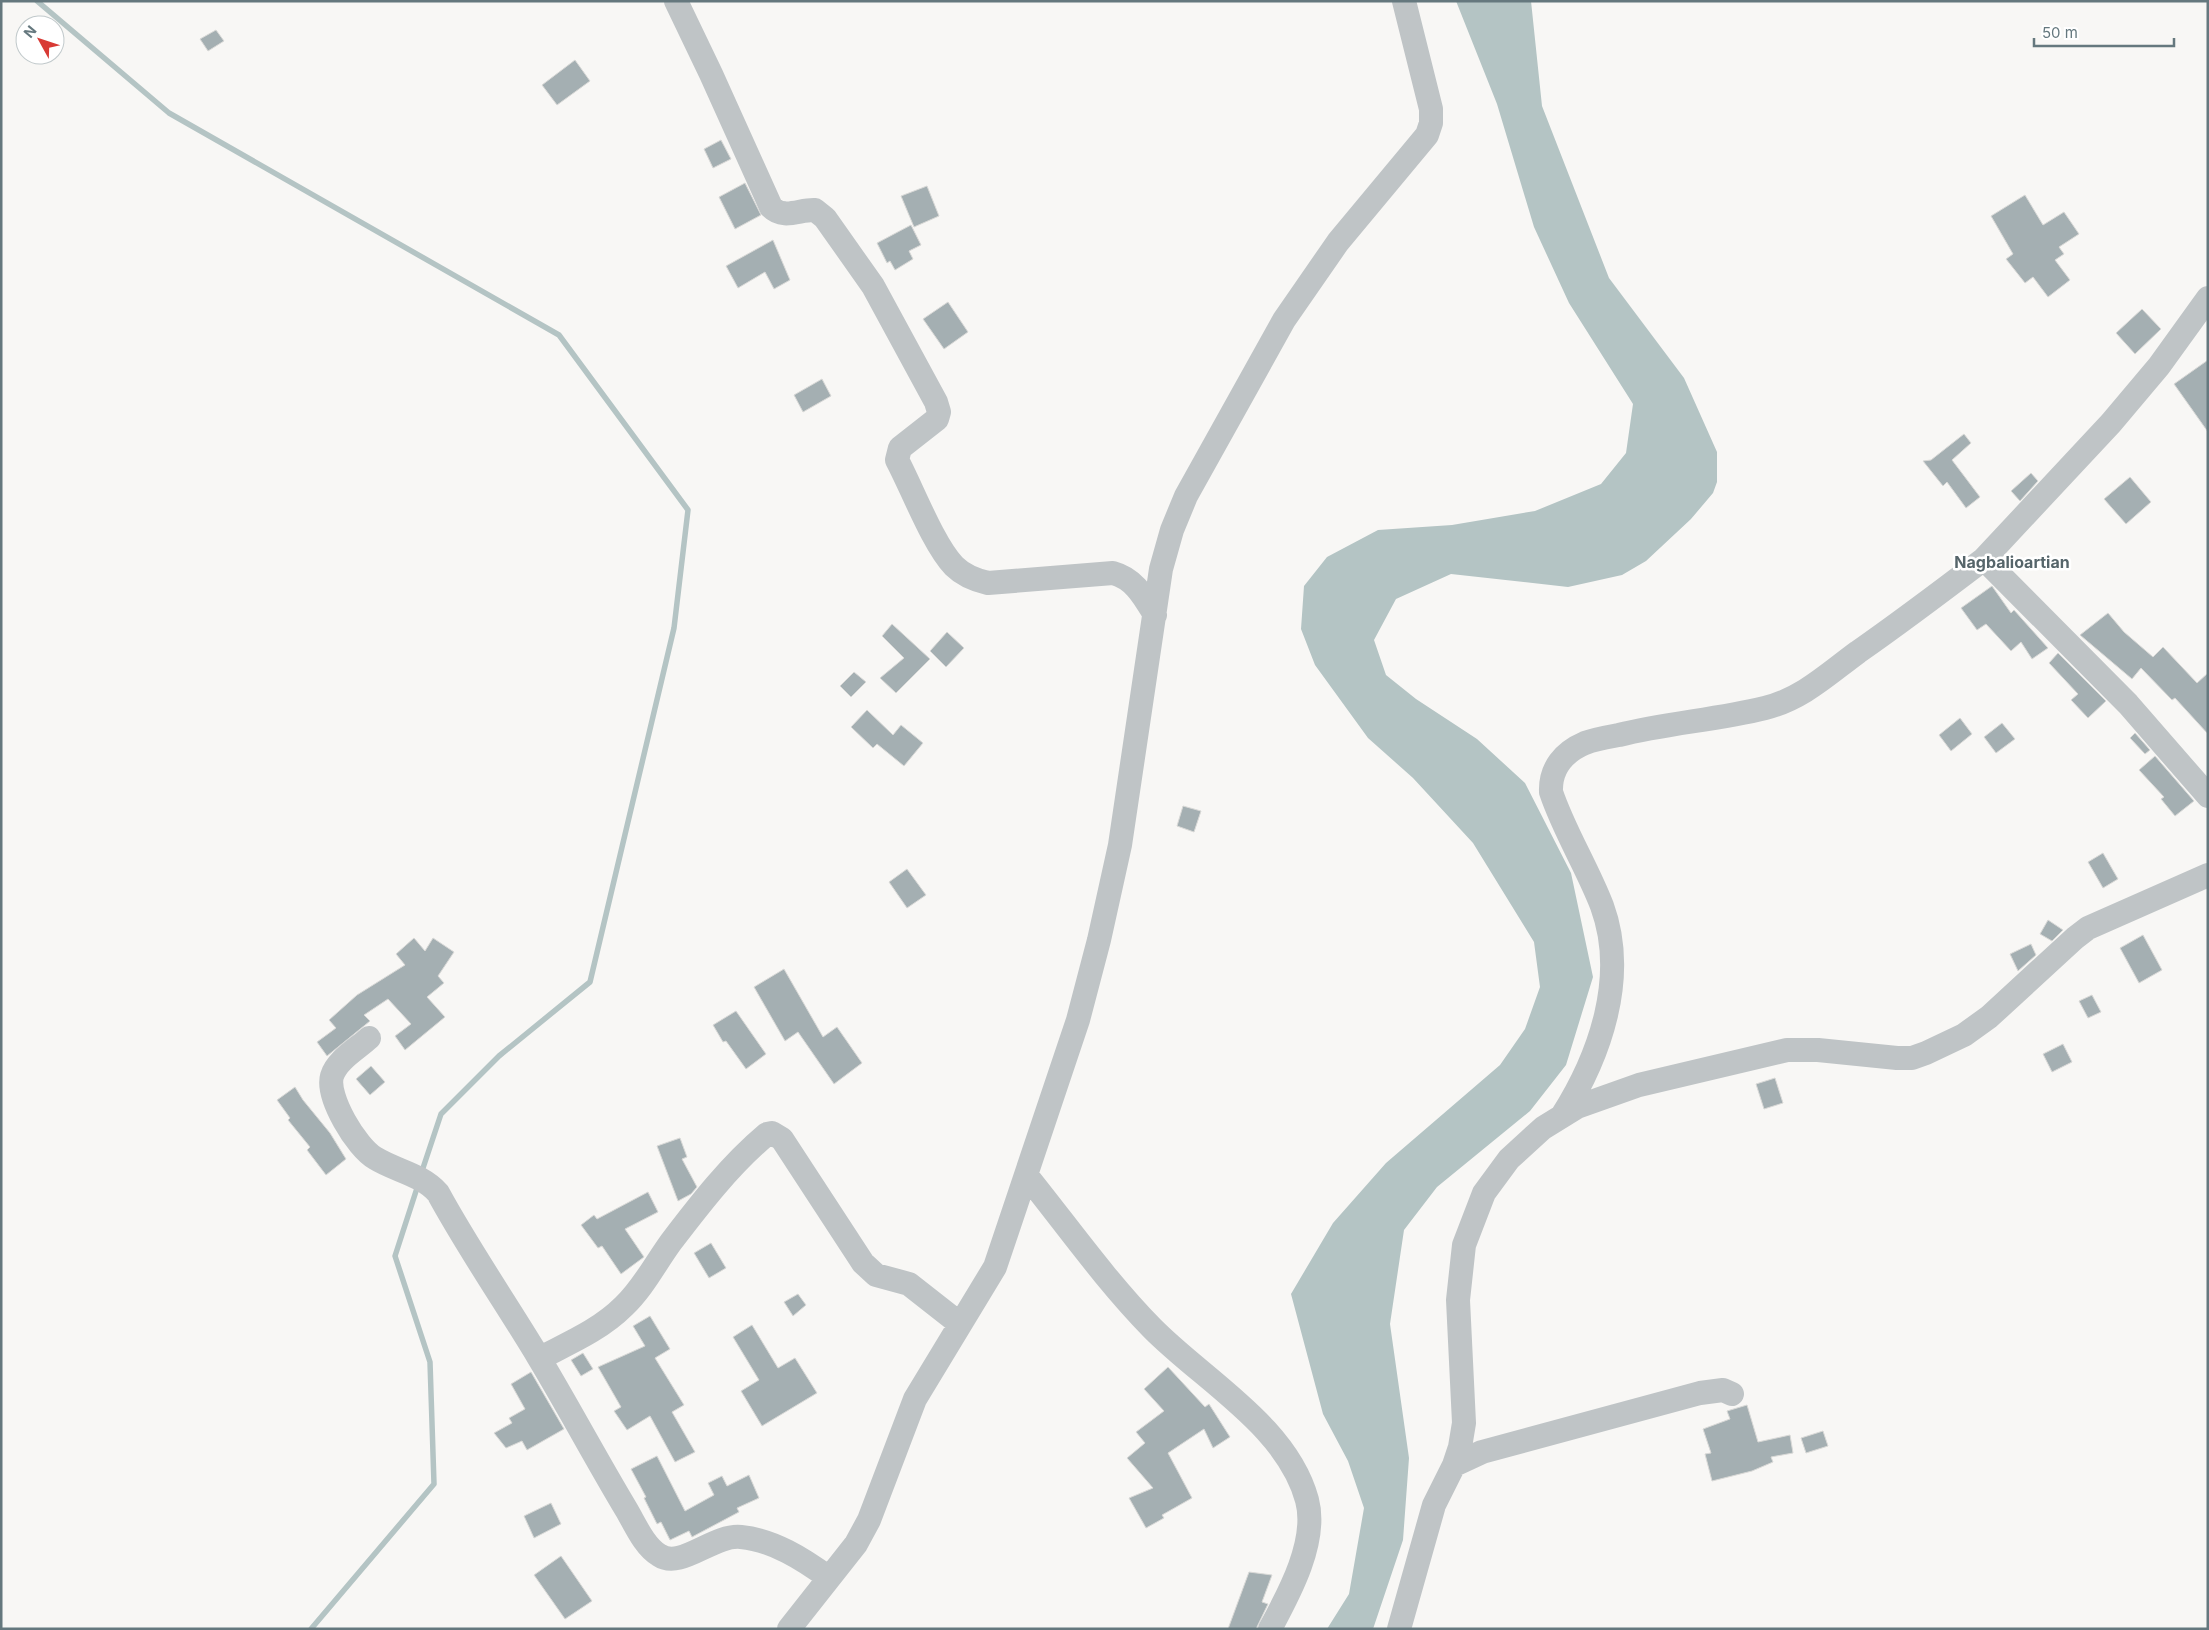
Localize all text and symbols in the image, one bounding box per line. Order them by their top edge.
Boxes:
north arrow [15,15,65,65]
scale bar [2034,15,2174,47]
text: N [20,22,40,41]
text: 50 m [2042,23,2078,42]
district label: Nagbalioartian [1954,552,2070,572]

